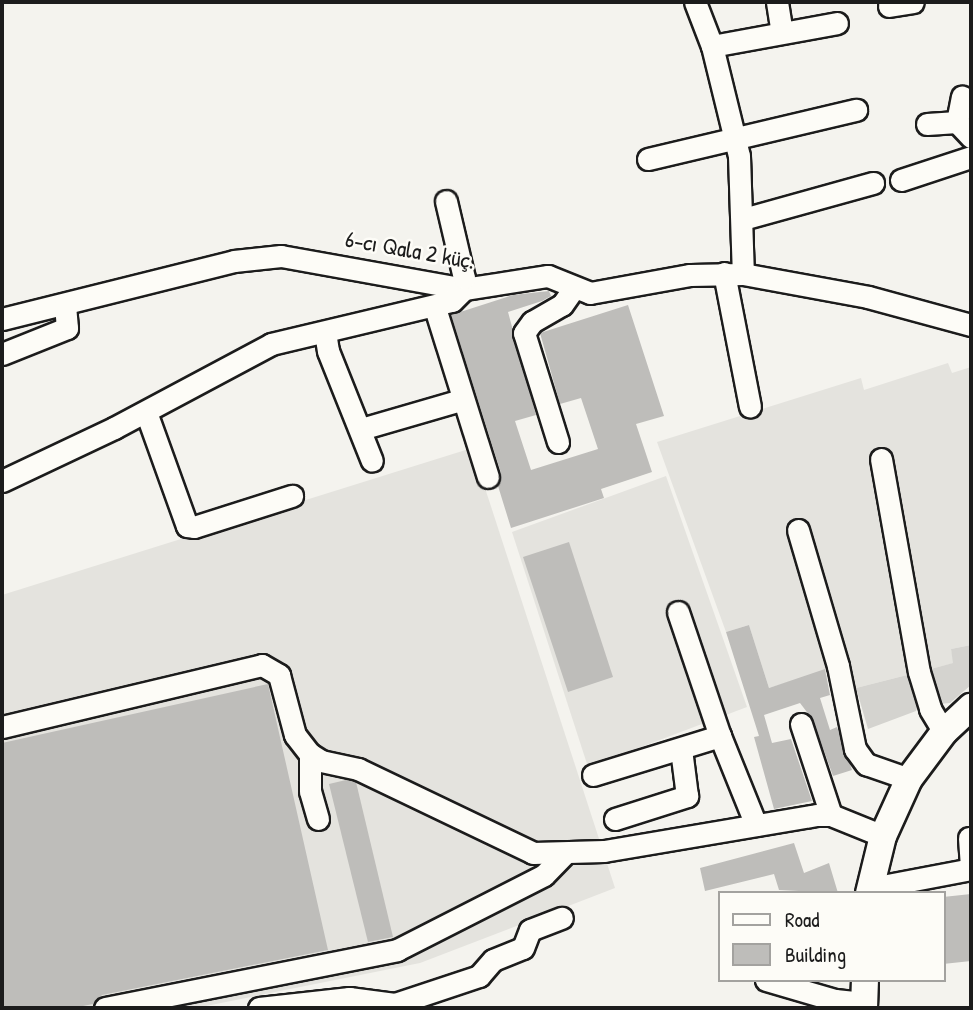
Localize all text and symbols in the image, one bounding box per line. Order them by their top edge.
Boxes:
street label: 6-cı Qala 2 küç. [343,225,477,275]
legend [718,891,945,982]
text: Road [785,905,819,934]
text: Building [785,940,846,969]

